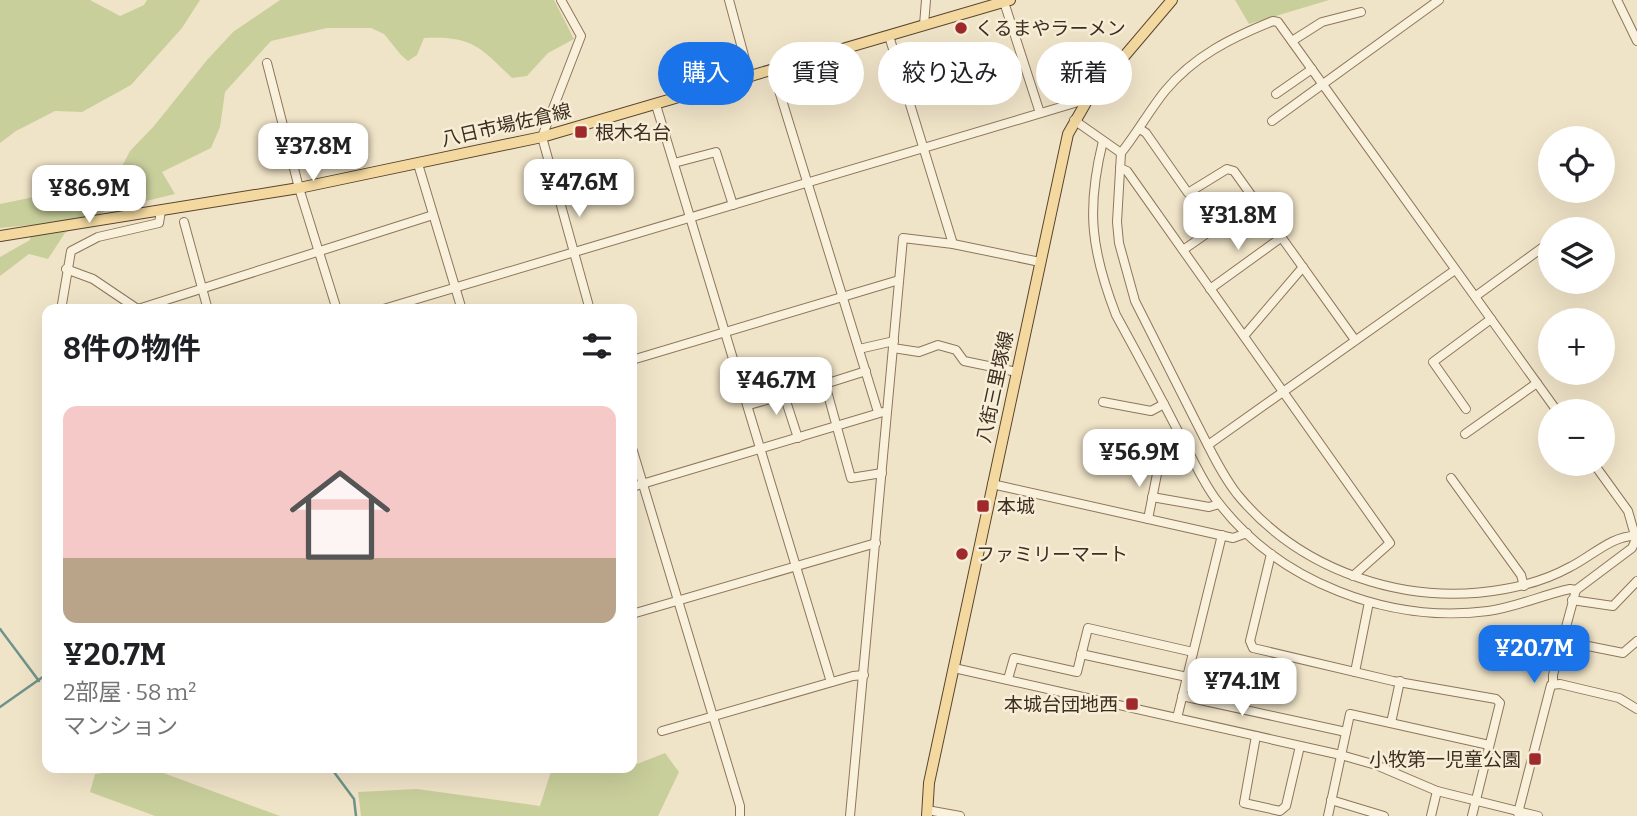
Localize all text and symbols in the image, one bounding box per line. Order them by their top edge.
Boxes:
place label: くるまやラーメン [975,17,1126,40]
marker: くるまやラーメン [953,20,969,36]
chip: 購入 [658,42,754,105]
chip: 賃貸 [768,42,864,105]
chip: 絞り込み [878,42,1022,105]
chip: 新着 [1036,42,1132,105]
street label: 八日市場佐倉線 [439,99,573,151]
place label: 根木名台 [595,121,671,144]
pin: ¥37.8M [256,124,370,183]
marker: 根木名台 [573,124,589,140]
map controls [1538,126,1615,476]
button: locate [1538,126,1615,203]
text: ¥37.8M [274,132,352,160]
pin: ¥47.6M [522,160,636,219]
pin: ¥86.9M [32,166,146,225]
text: ¥47.6M [540,168,618,196]
text: ¥86.9M [48,174,130,202]
pin: ¥31.8M [1181,192,1295,252]
text: ¥31.8M [1199,201,1277,229]
button: layers [1538,217,1615,294]
button: + [1538,308,1615,385]
icon: filters [578,327,616,365]
street label: 八街三里塚線 [972,329,1018,445]
text: 8件の物件 [63,331,201,367]
pin: ¥46.7M [719,358,833,417]
text: ¥46.7M [736,366,816,394]
button: − [1538,399,1615,476]
pin: ¥56.9M [1082,430,1196,489]
text: ¥56.9M [1099,438,1179,466]
icon: home [277,452,403,578]
place label: 本城 [997,495,1035,518]
marker: 本城 [975,498,991,514]
place label: ファミリーマート [976,543,1128,566]
marker: ファミリーマート [954,546,970,562]
pin: ¥20.7M [1477,626,1591,685]
text: ¥20.7M [1495,634,1573,662]
text: ¥20.7M [63,637,166,673]
pin: ¥74.1M [1185,658,1299,718]
text: ¥74.1M [1204,667,1280,695]
text: 2部屋 · 58 m² [63,678,196,706]
place label: 本城台団地西 [1004,693,1118,716]
marker: 本城台団地西 [1124,696,1140,712]
text: マンション [63,712,178,740]
place label: 小牧第一児童公園 [1369,748,1521,771]
marker: 小牧第一児童公園 [1527,751,1543,767]

